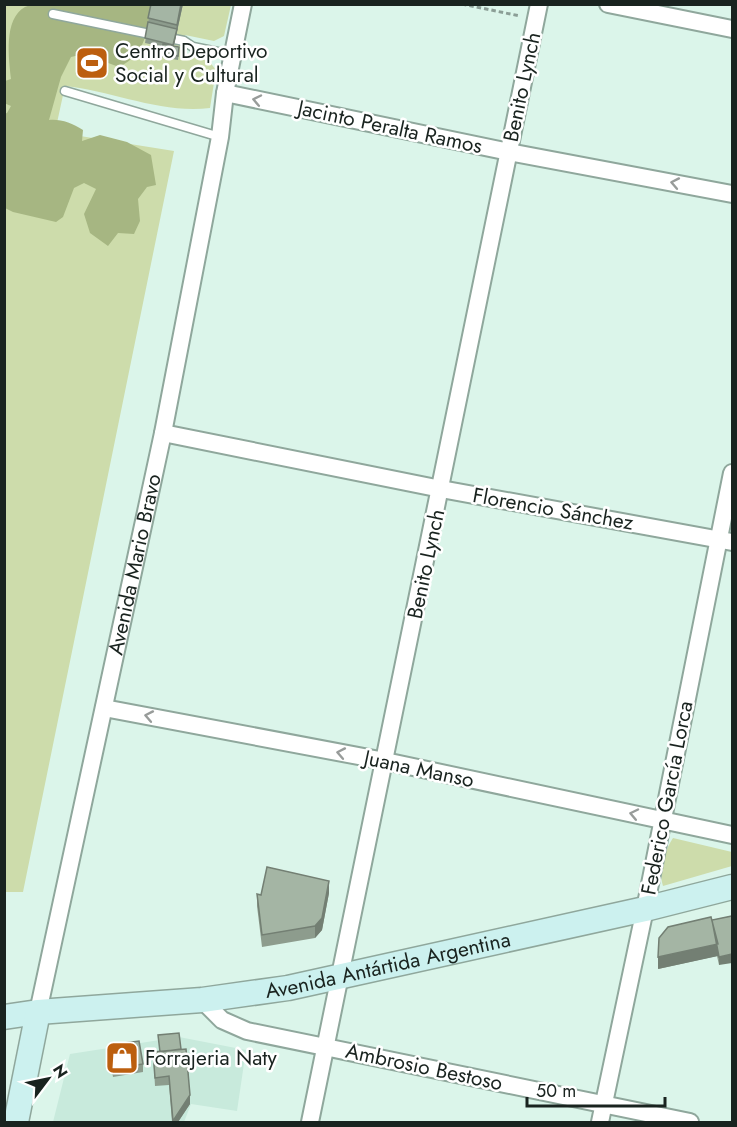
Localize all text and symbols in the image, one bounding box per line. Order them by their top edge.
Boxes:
street label: Benito Lynch [496,29,548,145]
place label: Centro Deportivo Social y Cultural [115,36,268,90]
sports icon: Centro Deportivo Social y Cultural [74,45,110,81]
street label: Jacinto Peralta Ramos [292,92,485,161]
one-way arrow [253,94,263,107]
one-way arrow [670,177,680,190]
street label: Avenida Mario Bravo [101,471,169,658]
street label: Florencio Sánchez [470,480,636,538]
street label: Benito Lynch [400,506,452,622]
street label: Federico García Lorca [633,698,701,898]
one-way arrow [144,710,154,723]
street label: Juana Manso [358,742,477,795]
one-way arrow [336,747,346,760]
one-way arrow [630,808,640,821]
street label: Avenida Antártida Argentina [263,924,513,1006]
street label: Ambrosio Bestoso [343,1036,505,1098]
shop icon: Forrajeria Naty [104,1040,140,1076]
place label: Forrajeria Naty [145,1043,277,1073]
north arrow [18,1049,78,1109]
text: N [47,1060,73,1083]
scale bar [527,1070,665,1108]
text: 50 m [536,1078,576,1104]

